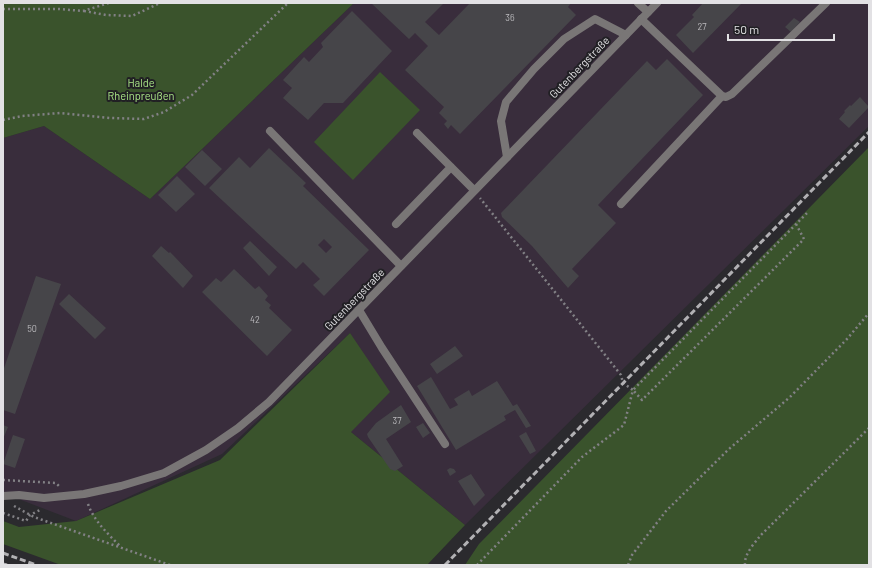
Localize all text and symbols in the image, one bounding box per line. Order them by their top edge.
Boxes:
house number: 36 [505,12,515,23]
scale bar [728,16,834,42]
house number: 27 [697,21,707,32]
text: 50 m [734,22,759,36]
street label: Gutenbergstraße [546,33,612,101]
park label: Halde Rheinpreußen [108,76,175,102]
street label: Gutenbergstraße [321,265,387,333]
house number: 42 [250,314,260,325]
house number: 50 [27,323,37,334]
house number: 37 [393,415,402,426]

